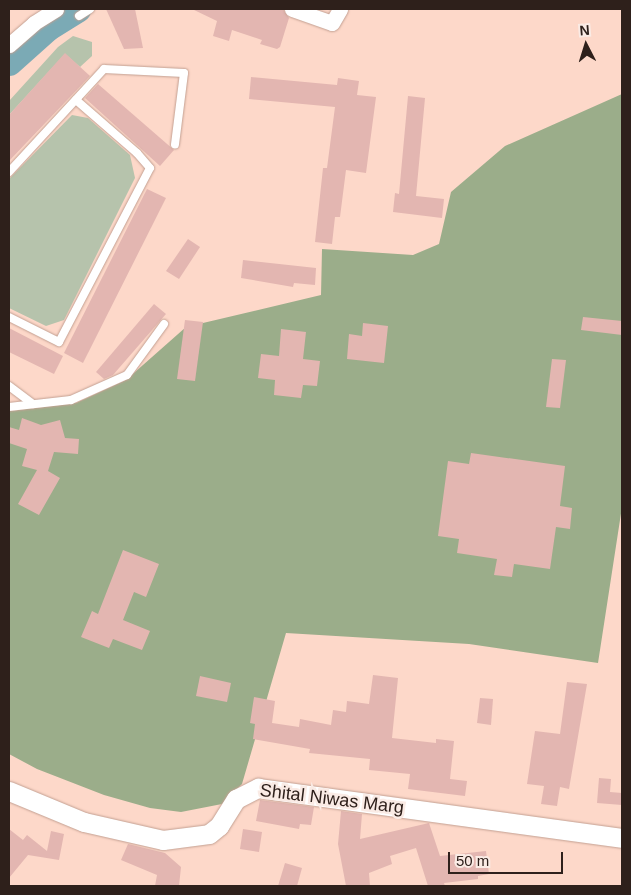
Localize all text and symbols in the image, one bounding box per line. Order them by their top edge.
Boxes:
north arrow [561,20,611,70]
text: N [579,22,590,38]
street label: Shital Niwas Marg [259,779,405,819]
scale bar [451,842,566,874]
text: 50 m [456,852,489,869]

